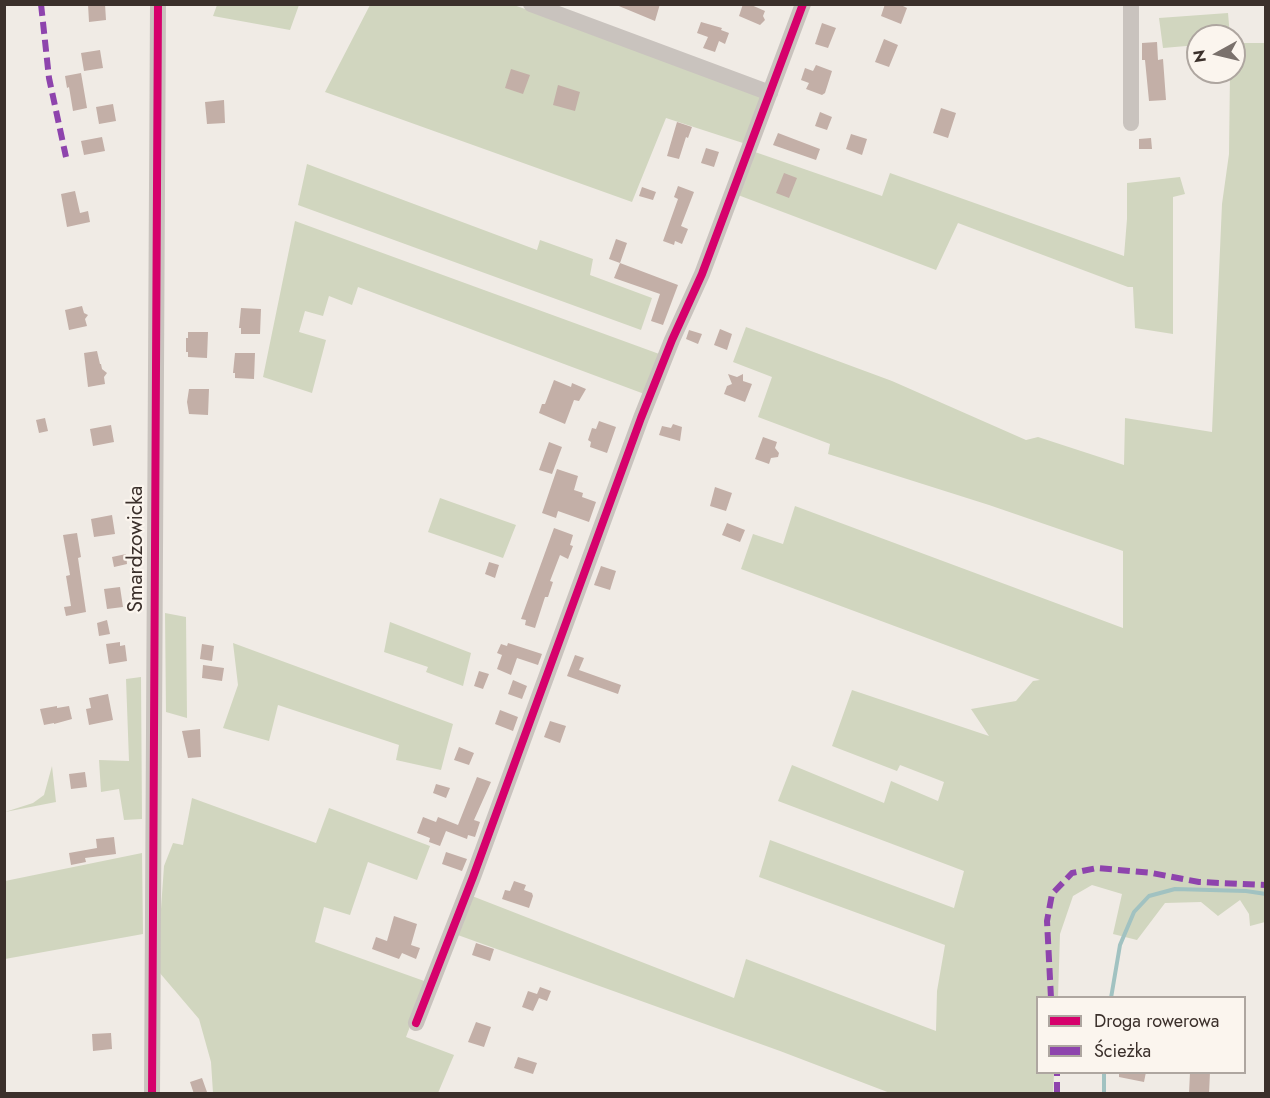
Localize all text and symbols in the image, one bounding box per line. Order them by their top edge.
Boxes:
north arrow [1186,24,1246,84]
text: N [1187,48,1212,64]
street label: Smardzowicka [124,486,150,612]
legend [1036,996,1246,1074]
text: Droga rowerowa [1094,1008,1219,1034]
text: Ścieżka [1094,1038,1151,1064]

